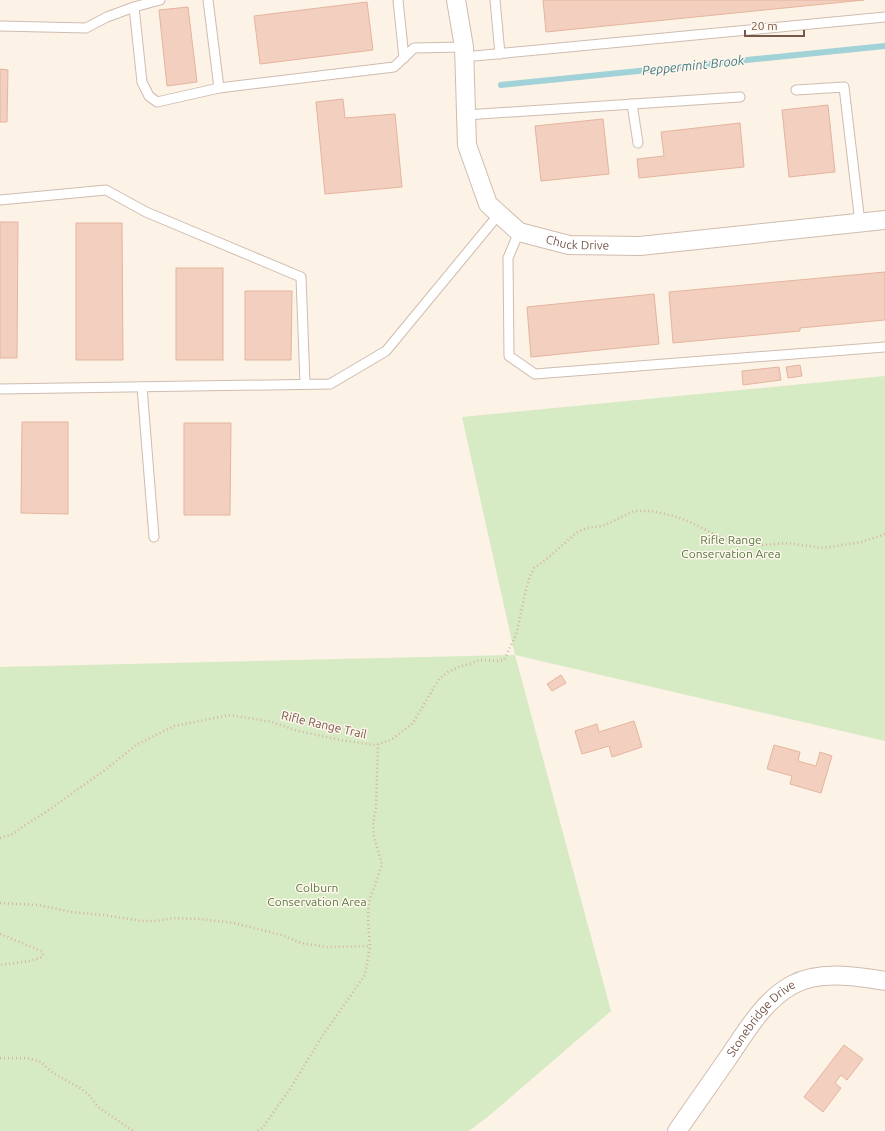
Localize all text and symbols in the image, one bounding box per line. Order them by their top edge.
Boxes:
scale bar [745,12,804,38]
text: 20 m [751,19,778,32]
water label: Peppermint Brook [641,53,745,77]
street label: Chuck Drive [545,232,609,252]
park label: Rifle Range Conservation Area [681,533,781,560]
street label: Rifle Range Trail [280,708,368,741]
park label: Colburn Conservation Area [267,881,367,908]
street label: Stonebridge Drive [724,978,797,1059]

